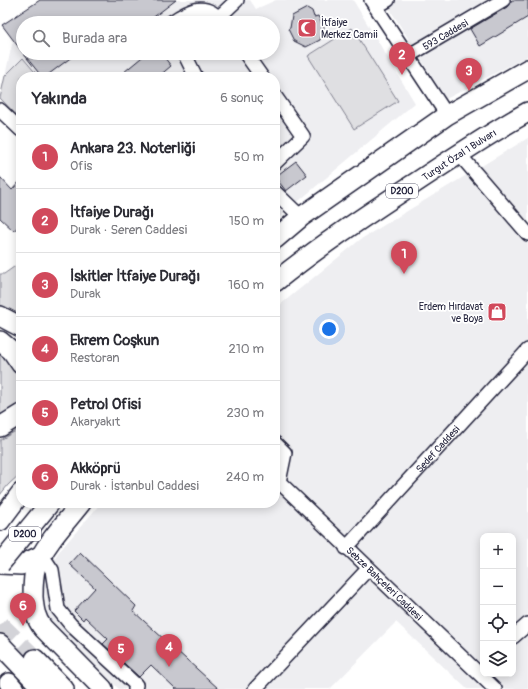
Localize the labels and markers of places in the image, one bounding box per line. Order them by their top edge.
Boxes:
place label: İtfaiye Merkez Camii [321,16,377,41]
mosque icon: İtfaiye Merkez Camii [296,17,318,39]
pin: 2 [389,42,415,75]
pin: 3 [456,58,482,91]
pin: 1 [391,241,417,274]
place label: Erdem Hırdavat ve Boya [419,301,484,325]
shop icon: Erdem Hırdavat ve Boya [486,301,508,323]
pin: 6 [10,593,36,626]
pin: 4 [156,634,182,667]
pin: 5 [108,636,134,669]

